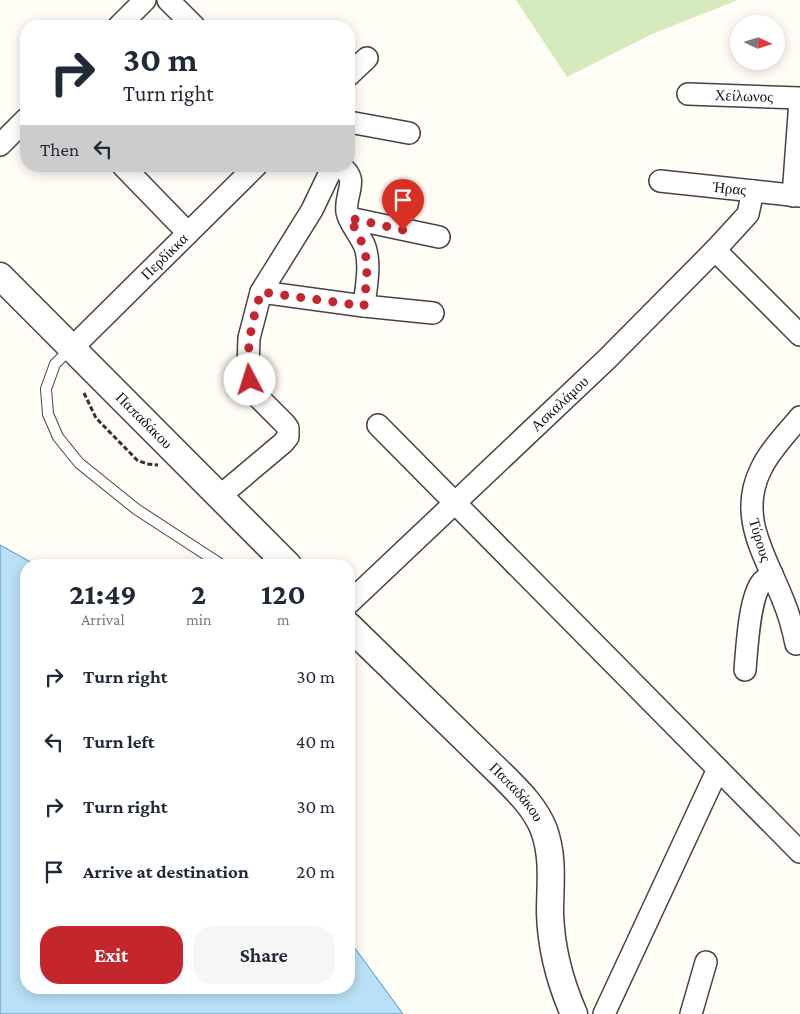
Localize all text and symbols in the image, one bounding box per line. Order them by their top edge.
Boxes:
north arrow [730,15,785,70]
map controls [730,15,785,70]
icon: right [40,40,105,105]
text: 30 m [123,40,198,79]
text: Turn right [123,81,214,106]
street label: Χείλωνος [714,87,774,105]
icon: left [89,135,117,163]
text: Then [40,139,79,160]
pin [382,179,424,230]
street label: Ήρας [711,179,747,198]
icon: arrive [389,186,417,214]
street label: Περδίκκα [138,230,191,283]
position arrow [223,353,275,405]
street label: Ασκαλάμου [528,373,591,434]
street label: Παπαδάκου [113,389,175,452]
street label: Τύρους [746,516,774,564]
text: 21:49 [69,577,137,610]
text: 2 [191,577,206,610]
text: 120 [261,577,306,610]
text: Arrival [81,611,125,628]
text: min [186,611,212,628]
text: m [277,611,290,628]
icon: right [40,663,68,691]
text: Turn right [83,666,168,687]
text: 30 m [296,666,335,687]
icon: left [40,728,68,756]
text: Turn left [83,731,155,752]
text: 40 m [296,731,335,752]
street label: Παπαδάκου [486,759,546,824]
icon: right [40,793,68,821]
text: Turn right [83,796,168,817]
text: 30 m [296,796,335,817]
icon: arrive [40,858,68,886]
text: Arrive at destination [83,861,249,882]
text: 20 m [296,861,335,882]
button: Exit [40,926,183,984]
button: Share [193,926,335,984]

